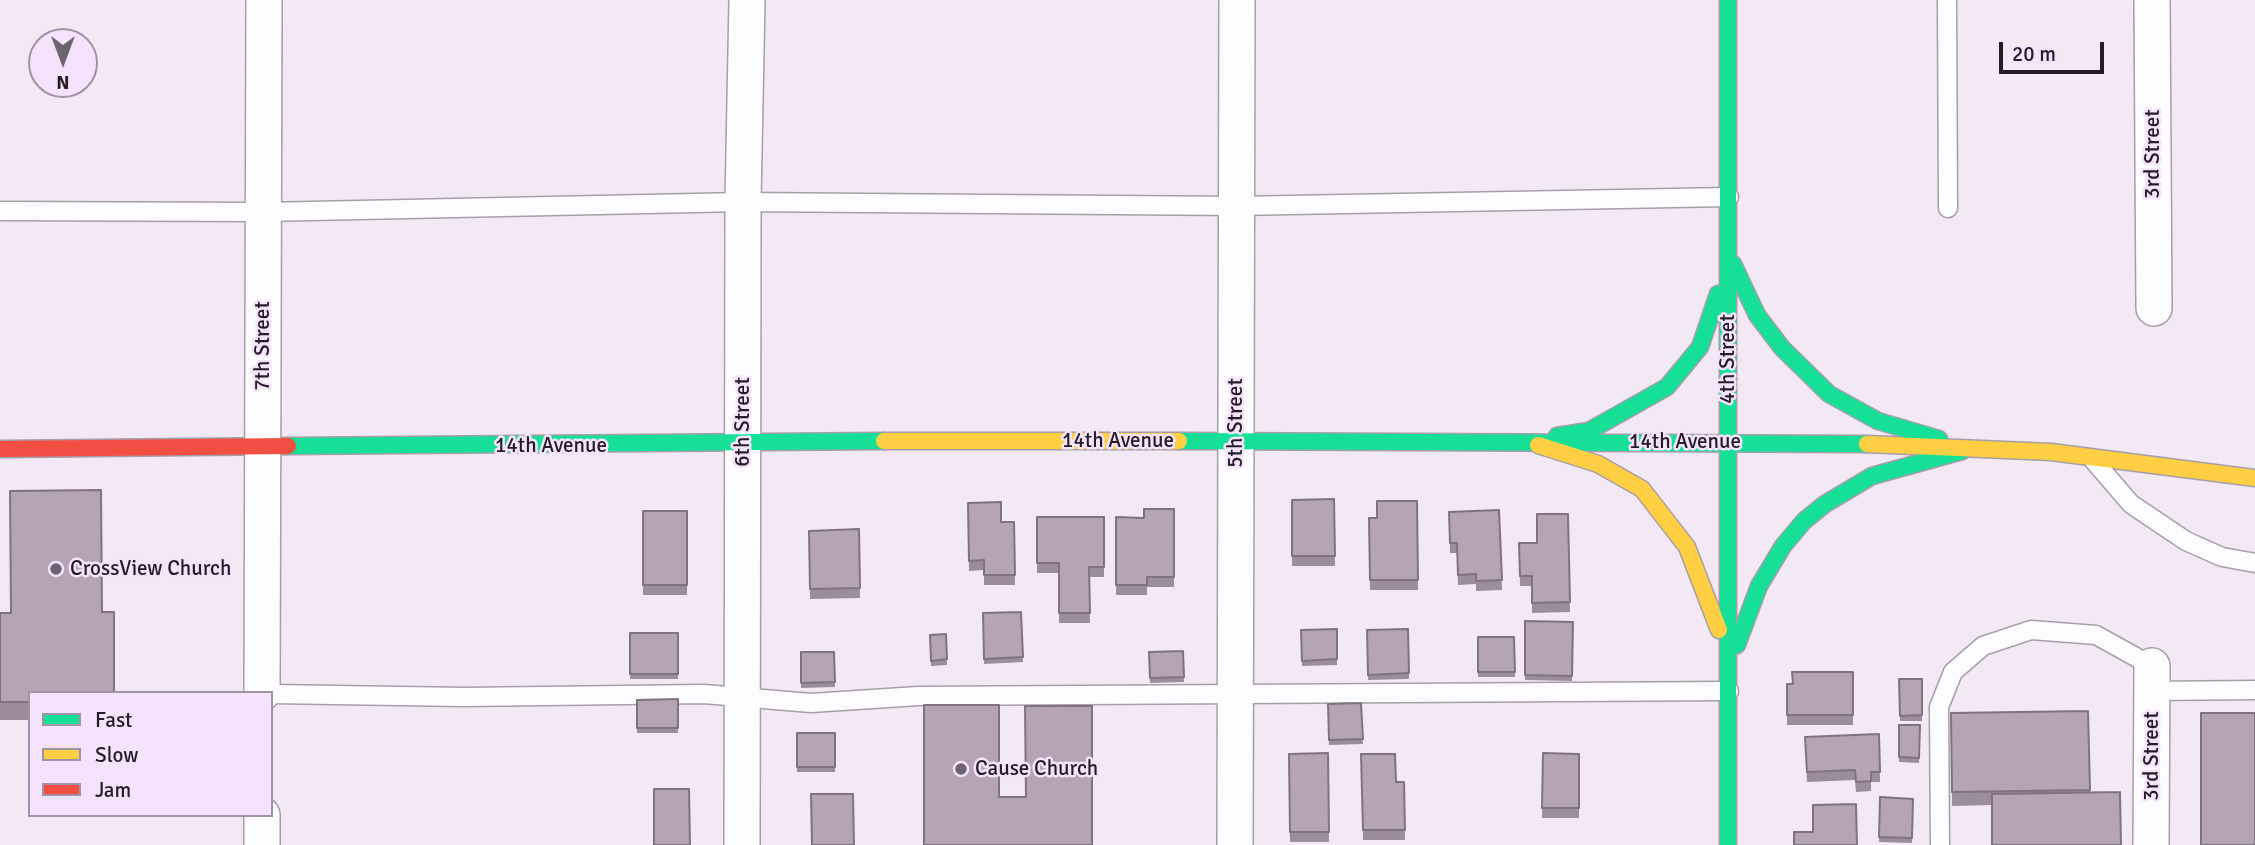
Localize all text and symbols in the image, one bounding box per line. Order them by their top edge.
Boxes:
north arrow [28,28,98,98]
scale bar [2003,28,2108,72]
text: 20 m [2012,41,2056,67]
text: N [56,70,70,94]
street label: 3rd Street [2140,109,2166,199]
street label: 7th Street [250,301,276,391]
street label: 4th Street [1715,314,1741,404]
street label: 6th Street [730,377,756,467]
street label: 5th Street [1223,378,1249,468]
street label: 14th Avenue [1062,428,1174,454]
street label: 14th Avenue [1629,429,1741,455]
street label: 14th Avenue [495,433,607,459]
place label: CrossView Church [70,556,231,582]
marker: CrossView Church [48,561,64,577]
legend [28,691,273,817]
text: Fast [95,707,132,733]
street label: 3rd Street [2139,711,2165,801]
text: Slow [95,742,139,768]
place label: Cause Church [975,756,1098,782]
marker: Cause Church [953,761,969,777]
text: Jam [95,777,131,803]

